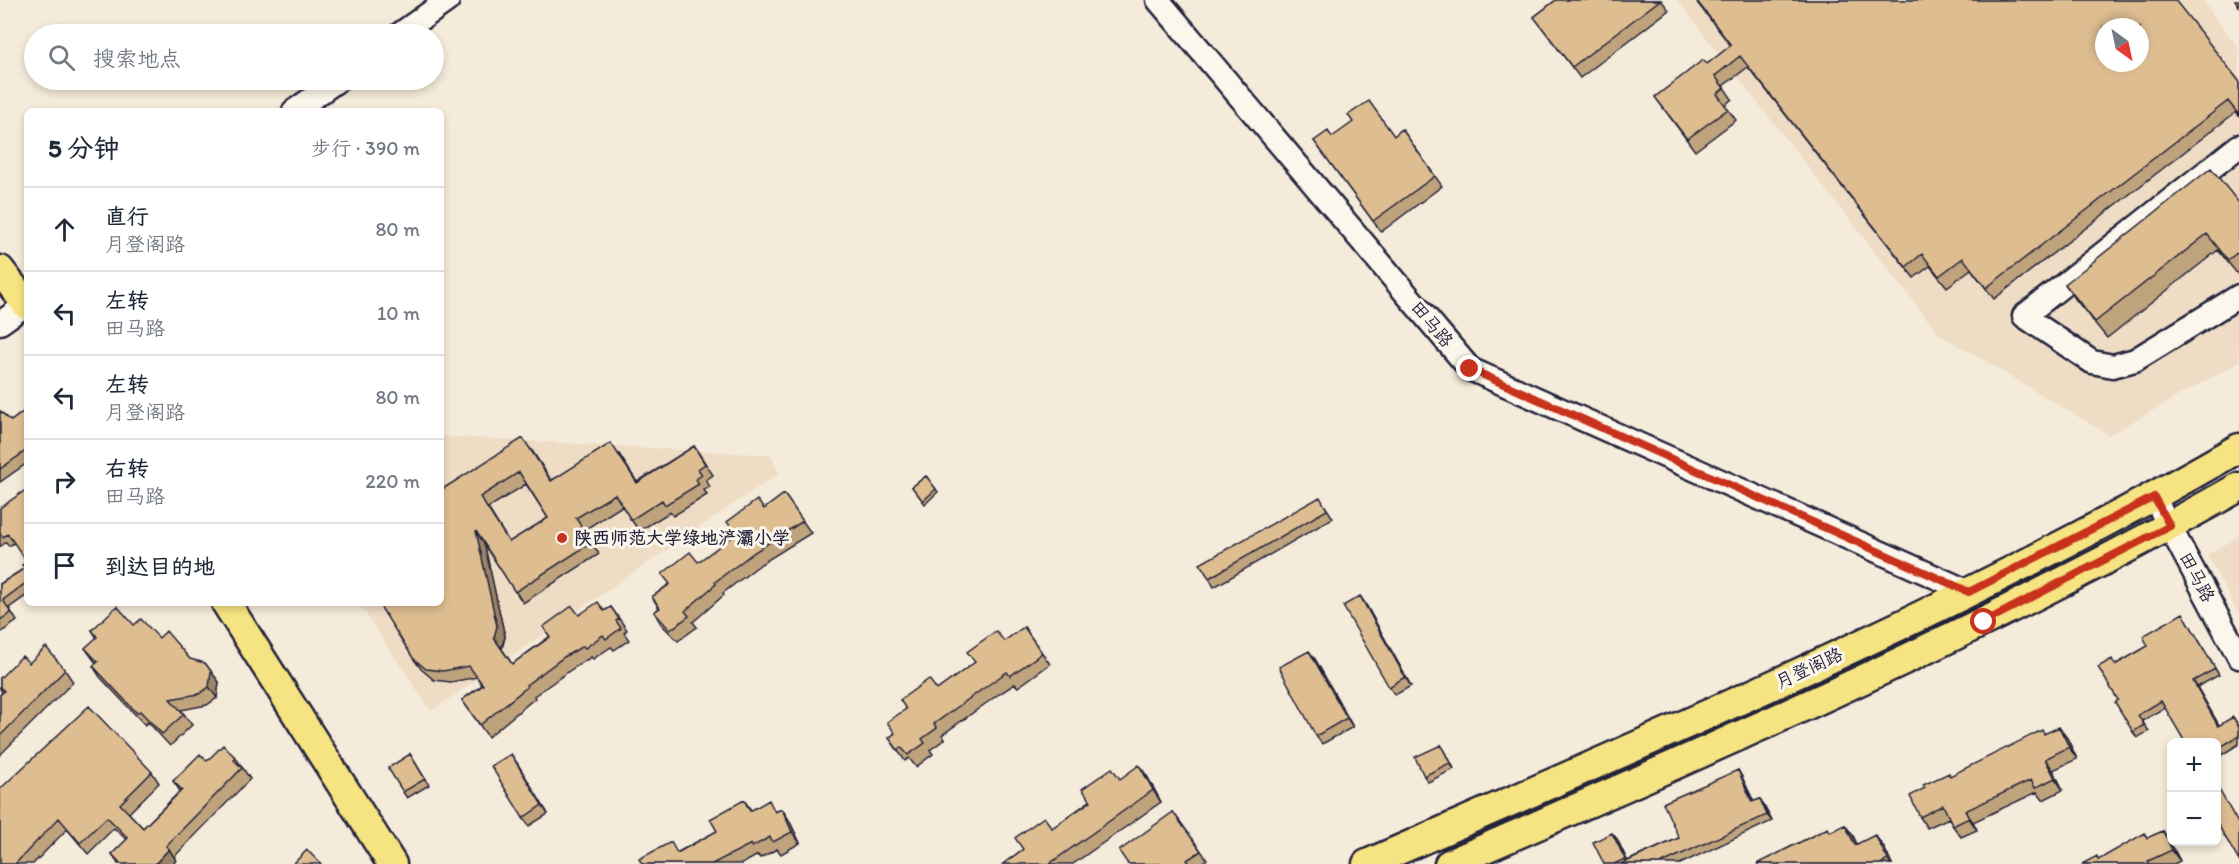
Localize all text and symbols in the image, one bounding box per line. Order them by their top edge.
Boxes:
north arrow [2095,18,2149,72]
search box [24,24,444,90]
icon: search [45,41,78,74]
text: 搜索地点 [93,45,181,72]
text: 5 分钟 [48,132,120,164]
text: 步行 · 390 m [311,136,420,160]
text: 直行 [105,203,149,230]
icon: ahead [48,213,81,246]
text: 80 m [375,217,420,241]
text: 月登阁路 [105,232,185,256]
text: 左转 [105,287,149,314]
street label: 田马路 [1406,296,1458,352]
icon: left [48,297,81,330]
text: 10 m [377,301,420,325]
text: 田马路 [105,316,165,340]
route end [1456,355,1482,381]
text: 左转 [105,371,149,398]
icon: left [48,381,81,414]
text: 80 m [375,385,420,409]
text: 月登阁路 [105,400,185,424]
text: 右转 [105,455,149,482]
icon: right [48,465,81,498]
text: 220 m [365,469,420,493]
text: 田马路 [105,484,165,508]
place label: 陕西师范大学绿地浐灞小学 [574,527,790,549]
marker: 陕西师范大学绿地浐灞小学 [555,531,569,545]
street label: 田马路 [2175,548,2219,606]
icon: arrive [48,549,81,582]
text: 到达目的地 [105,553,215,580]
route start [1970,608,1996,634]
street label: 月登阁路 [1772,643,1846,693]
map controls [2167,738,2221,846]
button: + [2167,738,2221,792]
button: − [2167,792,2221,846]

